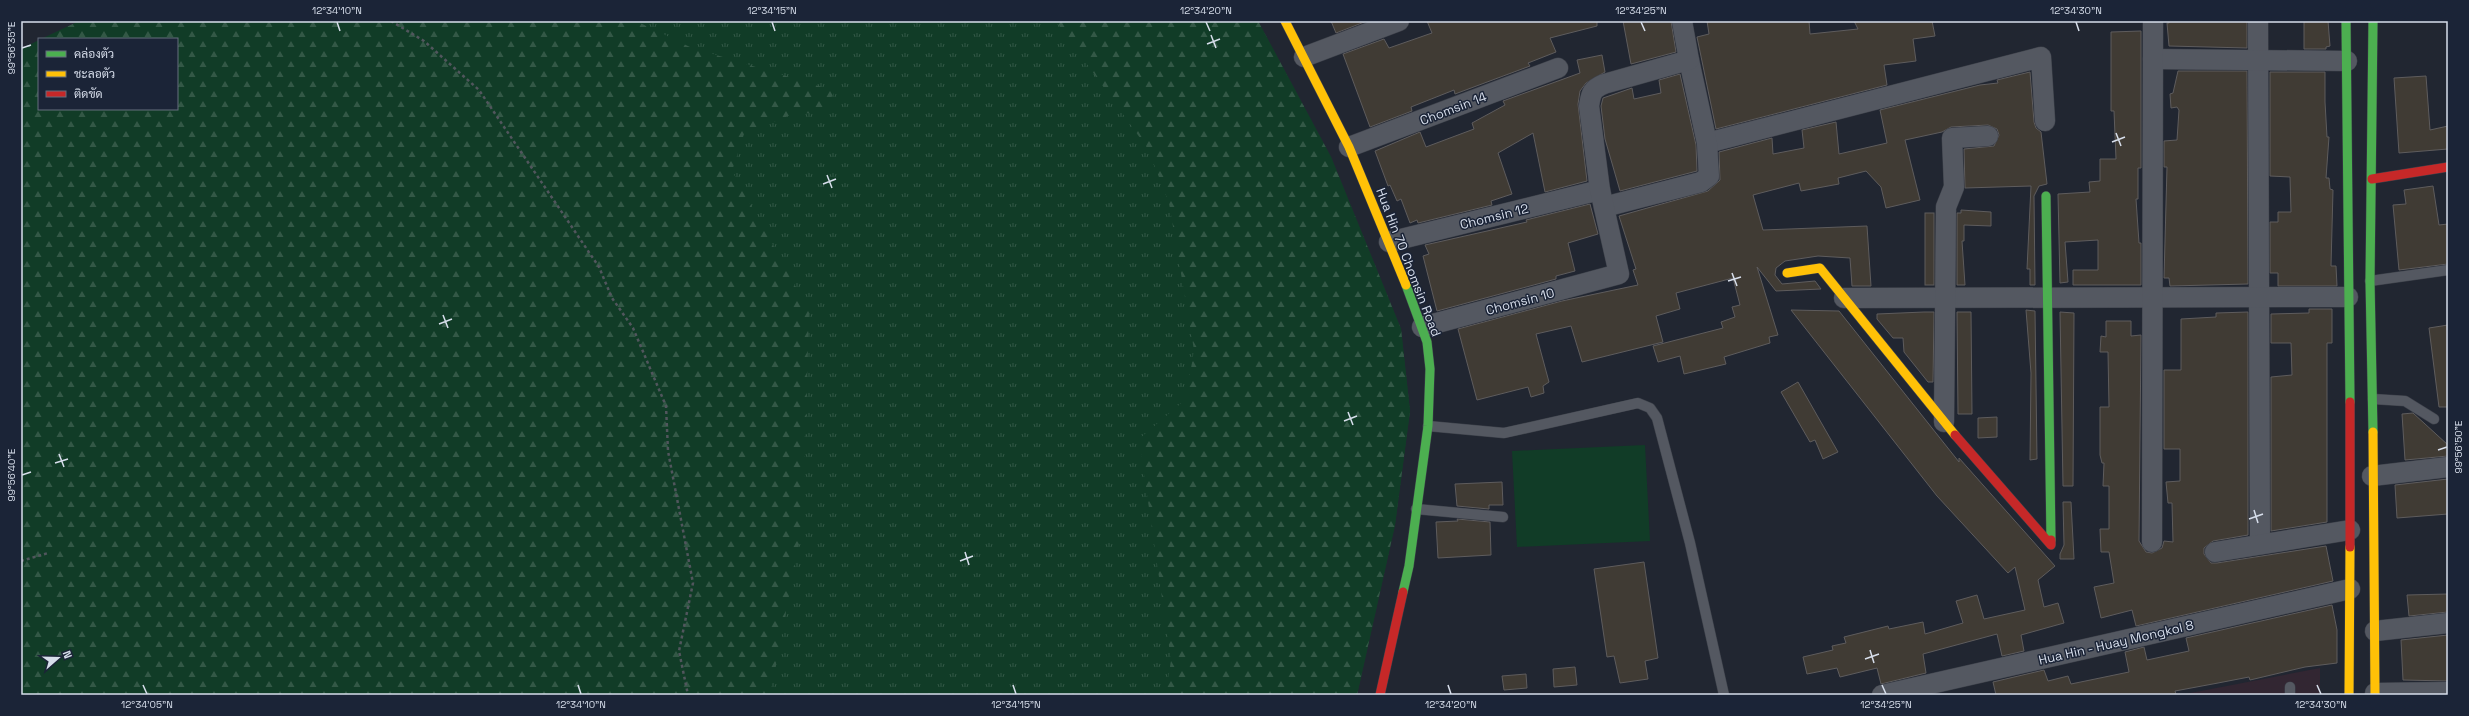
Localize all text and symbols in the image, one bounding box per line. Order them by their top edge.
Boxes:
text: 12°34'10"N [312,4,362,17]
text: 12°34'15"N [747,4,797,17]
text: 12°34'20"N [1180,4,1232,17]
text: 12°34'25"N [1615,4,1667,17]
text: 12°34'30"N [2050,4,2102,17]
text: 99°56'35"E [5,21,18,74]
legend [38,38,178,110]
text: คล่องตัว [74,46,114,62]
text: ชะลอตัว [74,66,115,82]
text: ติดขัด [74,86,103,102]
street label: Chomsin 14 [1417,88,1489,129]
street label: Hua Hin 70 Chomsin Road [1372,185,1445,339]
street label: Chomsin 12 [1458,200,1530,233]
street label: Chomsin 10 [1484,284,1556,319]
text: 99°56'50"E [2452,420,2465,473]
text: 99°56'40"E [5,448,18,501]
street label: Hua Hin - Huay Mongkol 8 [2037,616,2195,669]
north arrow [38,638,78,678]
text: N [60,649,75,660]
text: 12°34'05"N [121,698,173,711]
text: 12°34'10"N [556,698,606,711]
text: 12°34'15"N [991,698,1041,711]
text: 12°34'20"N [1425,698,1477,711]
text: 12°34'25"N [1860,698,1912,711]
text: 12°34'30"N [2295,698,2347,711]

